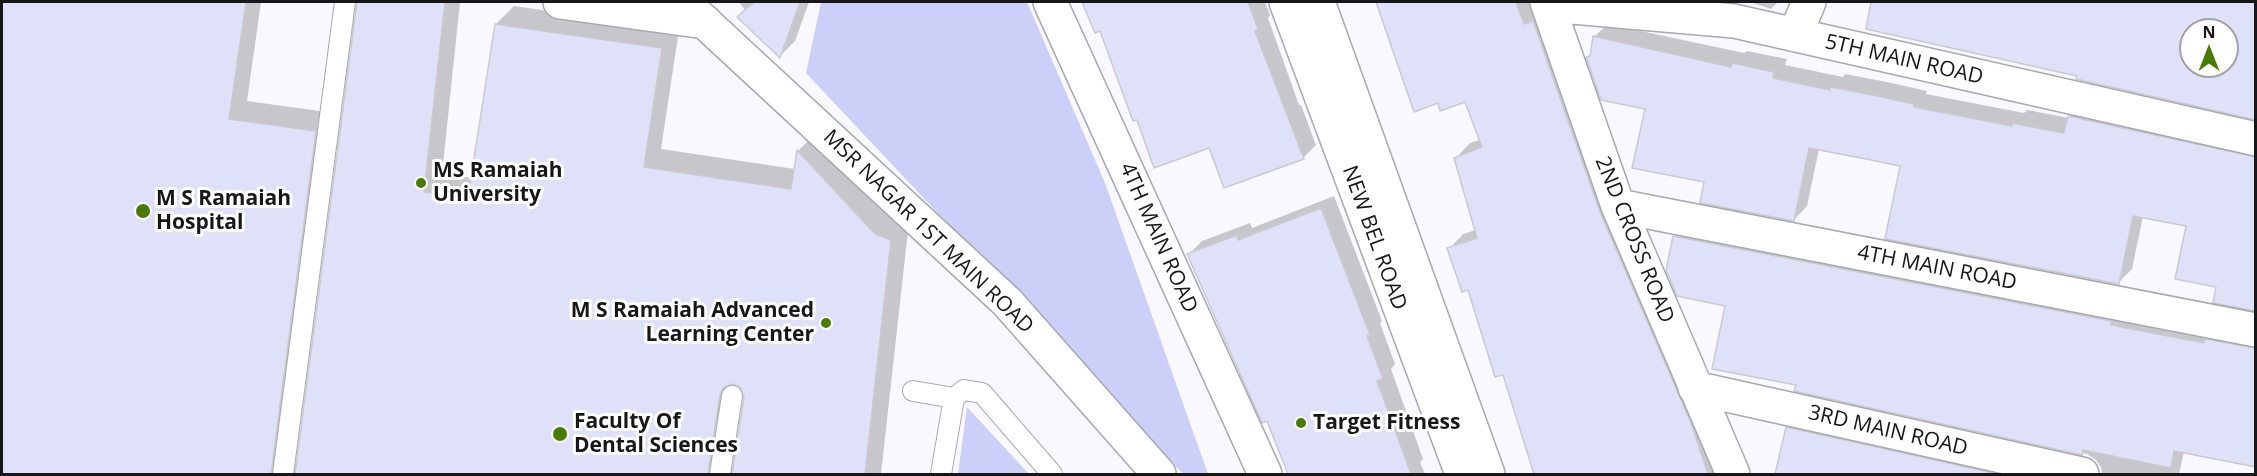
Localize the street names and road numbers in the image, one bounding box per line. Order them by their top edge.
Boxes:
street label: 5TH MAIN ROAD [1822,30,1986,90]
street label: MSR NAGAR 1ST MAIN ROAD [818,125,1038,339]
street label: 2ND CROSS ROAD [1589,153,1679,327]
street label: 4TH MAIN ROAD [1114,159,1202,317]
street label: NEW BEL ROAD [1336,162,1412,314]
street label: 4TH MAIN ROAD [1855,240,2019,296]
street label: 3RD MAIN ROAD [1806,400,1970,462]

